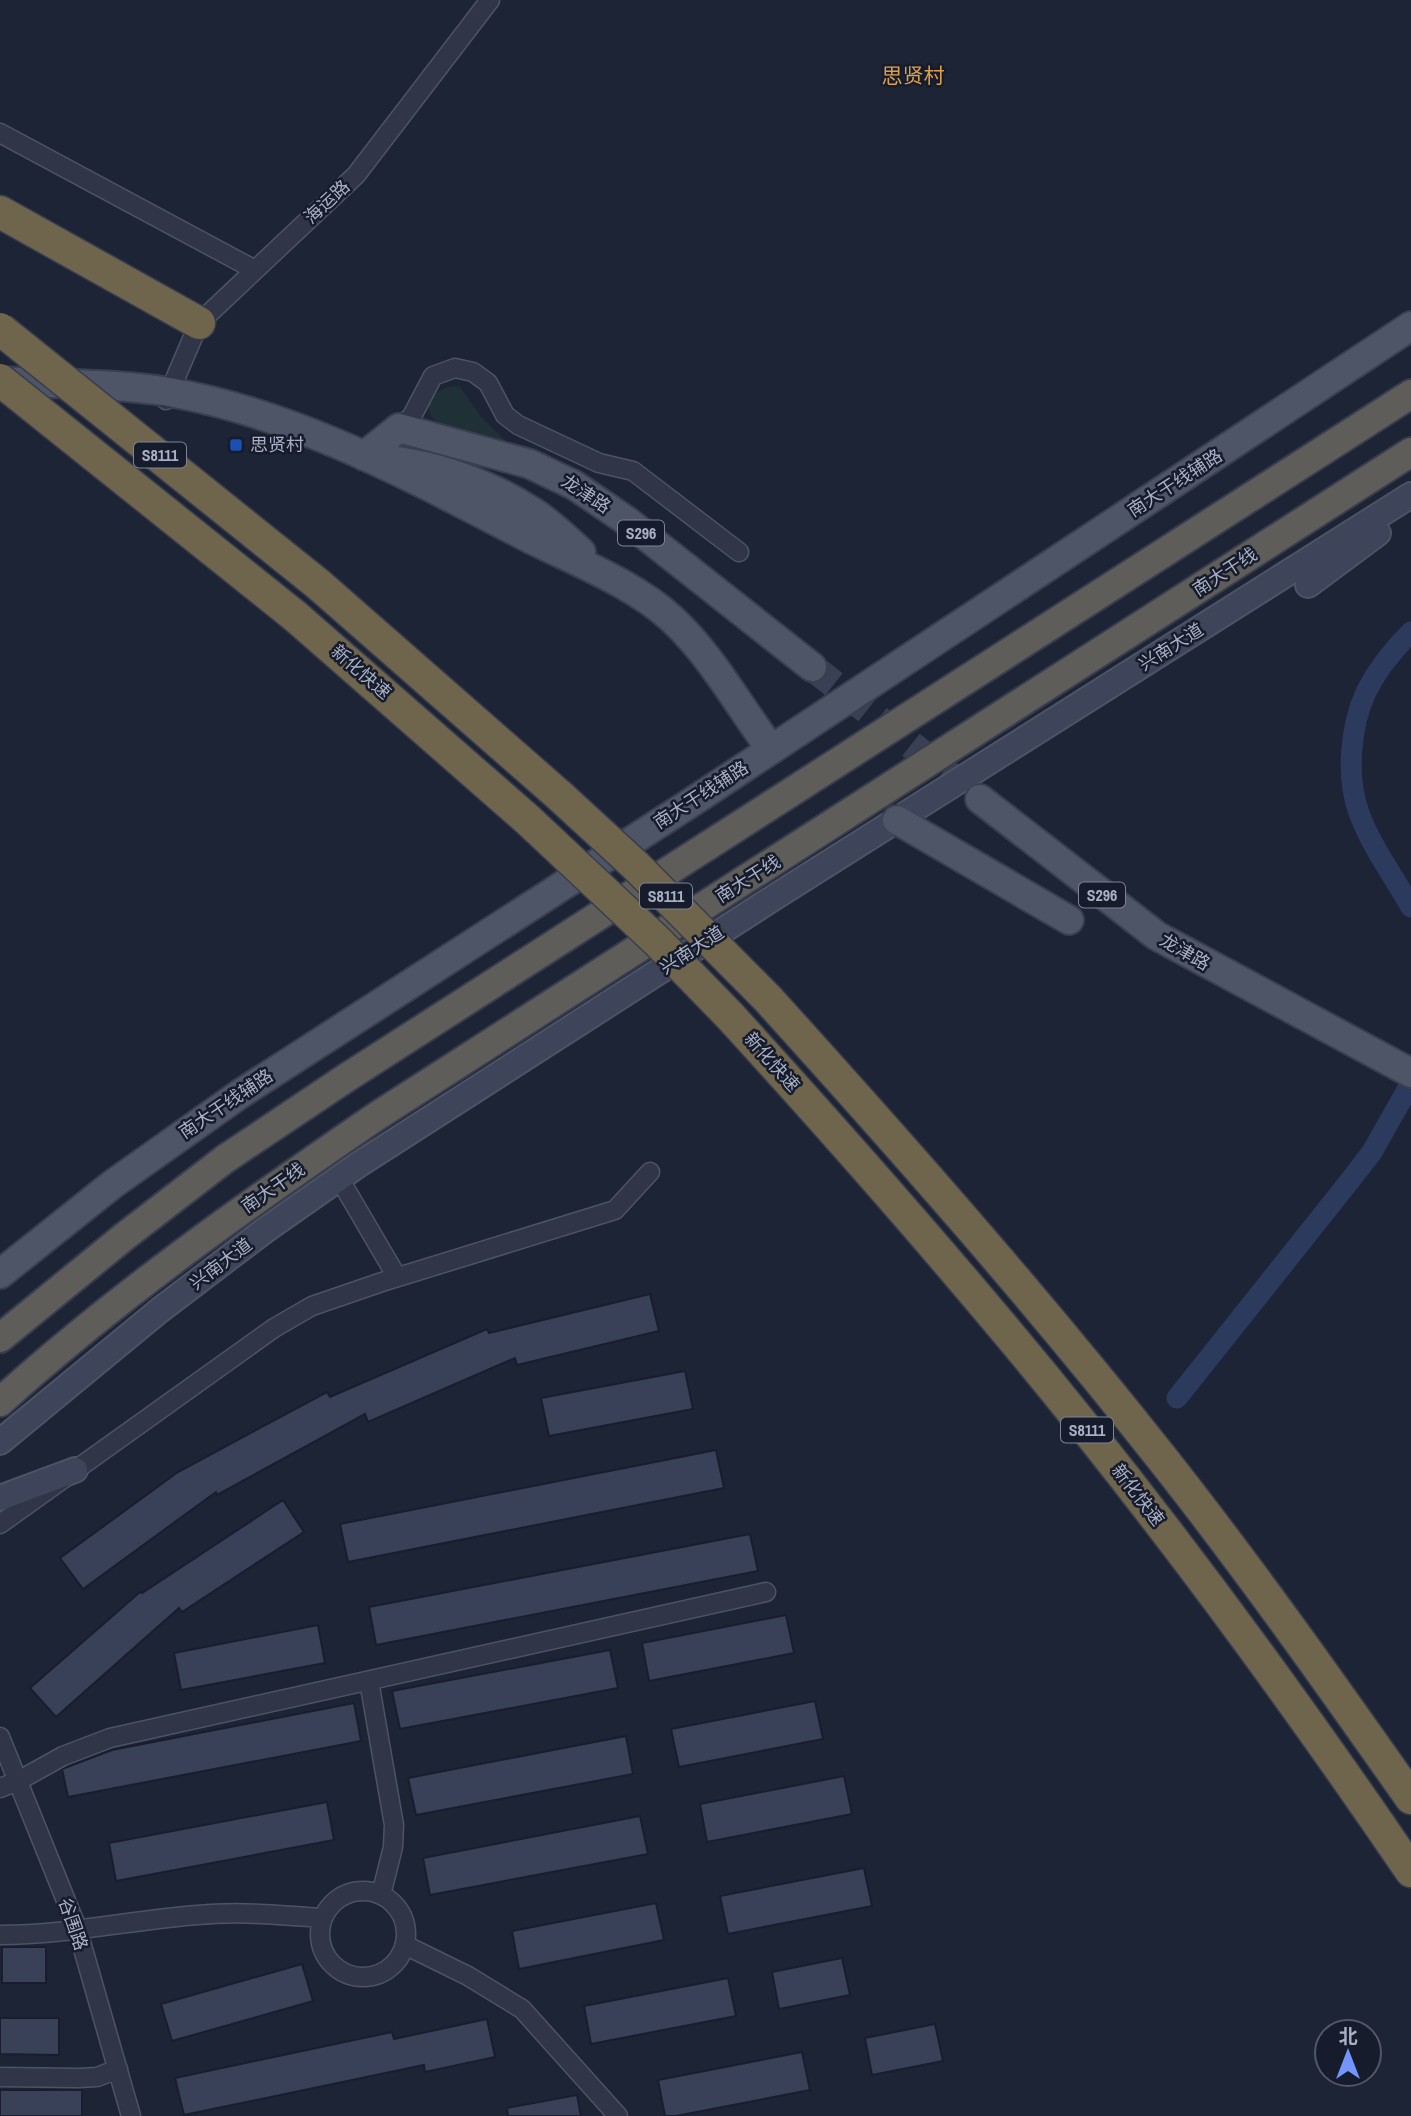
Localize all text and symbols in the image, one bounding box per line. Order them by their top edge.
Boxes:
district label: 思贤村 [882,61,945,90]
street label: 海运路 [298,174,355,229]
place label: 思贤村 [250,432,304,457]
marker: 思贤村 [228,437,244,453]
road number: S8111 [134,442,186,468]
street label: 南大干线辅路 [1123,443,1227,522]
street label: 龙津路 [557,468,616,519]
road number: S296 [618,520,664,546]
street label: 南大干线 [1188,541,1262,602]
street label: 兴南大道 [1134,617,1208,676]
street label: 新化快速 [326,639,397,705]
street label: 南大干线辅路 [649,755,753,834]
street label: 南大干线 [711,849,785,908]
road number: S296 [1079,882,1125,908]
road number: S8111 [640,884,692,908]
street label: 兴南大道 [655,919,729,980]
street label: 龙津路 [1156,927,1215,976]
street label: 新化快速 [739,1027,806,1097]
street label: 南大干线辅路 [174,1063,277,1144]
street label: 南大干线 [236,1157,309,1218]
street label: 兴南大道 [184,1232,257,1295]
road number: S8111 [1061,1418,1113,1442]
street label: 新化快速 [1106,1459,1170,1531]
street label: 谷围路 [53,1894,94,1953]
north arrow [1313,2018,1383,2088]
text: 北 [1338,2023,1358,2049]

